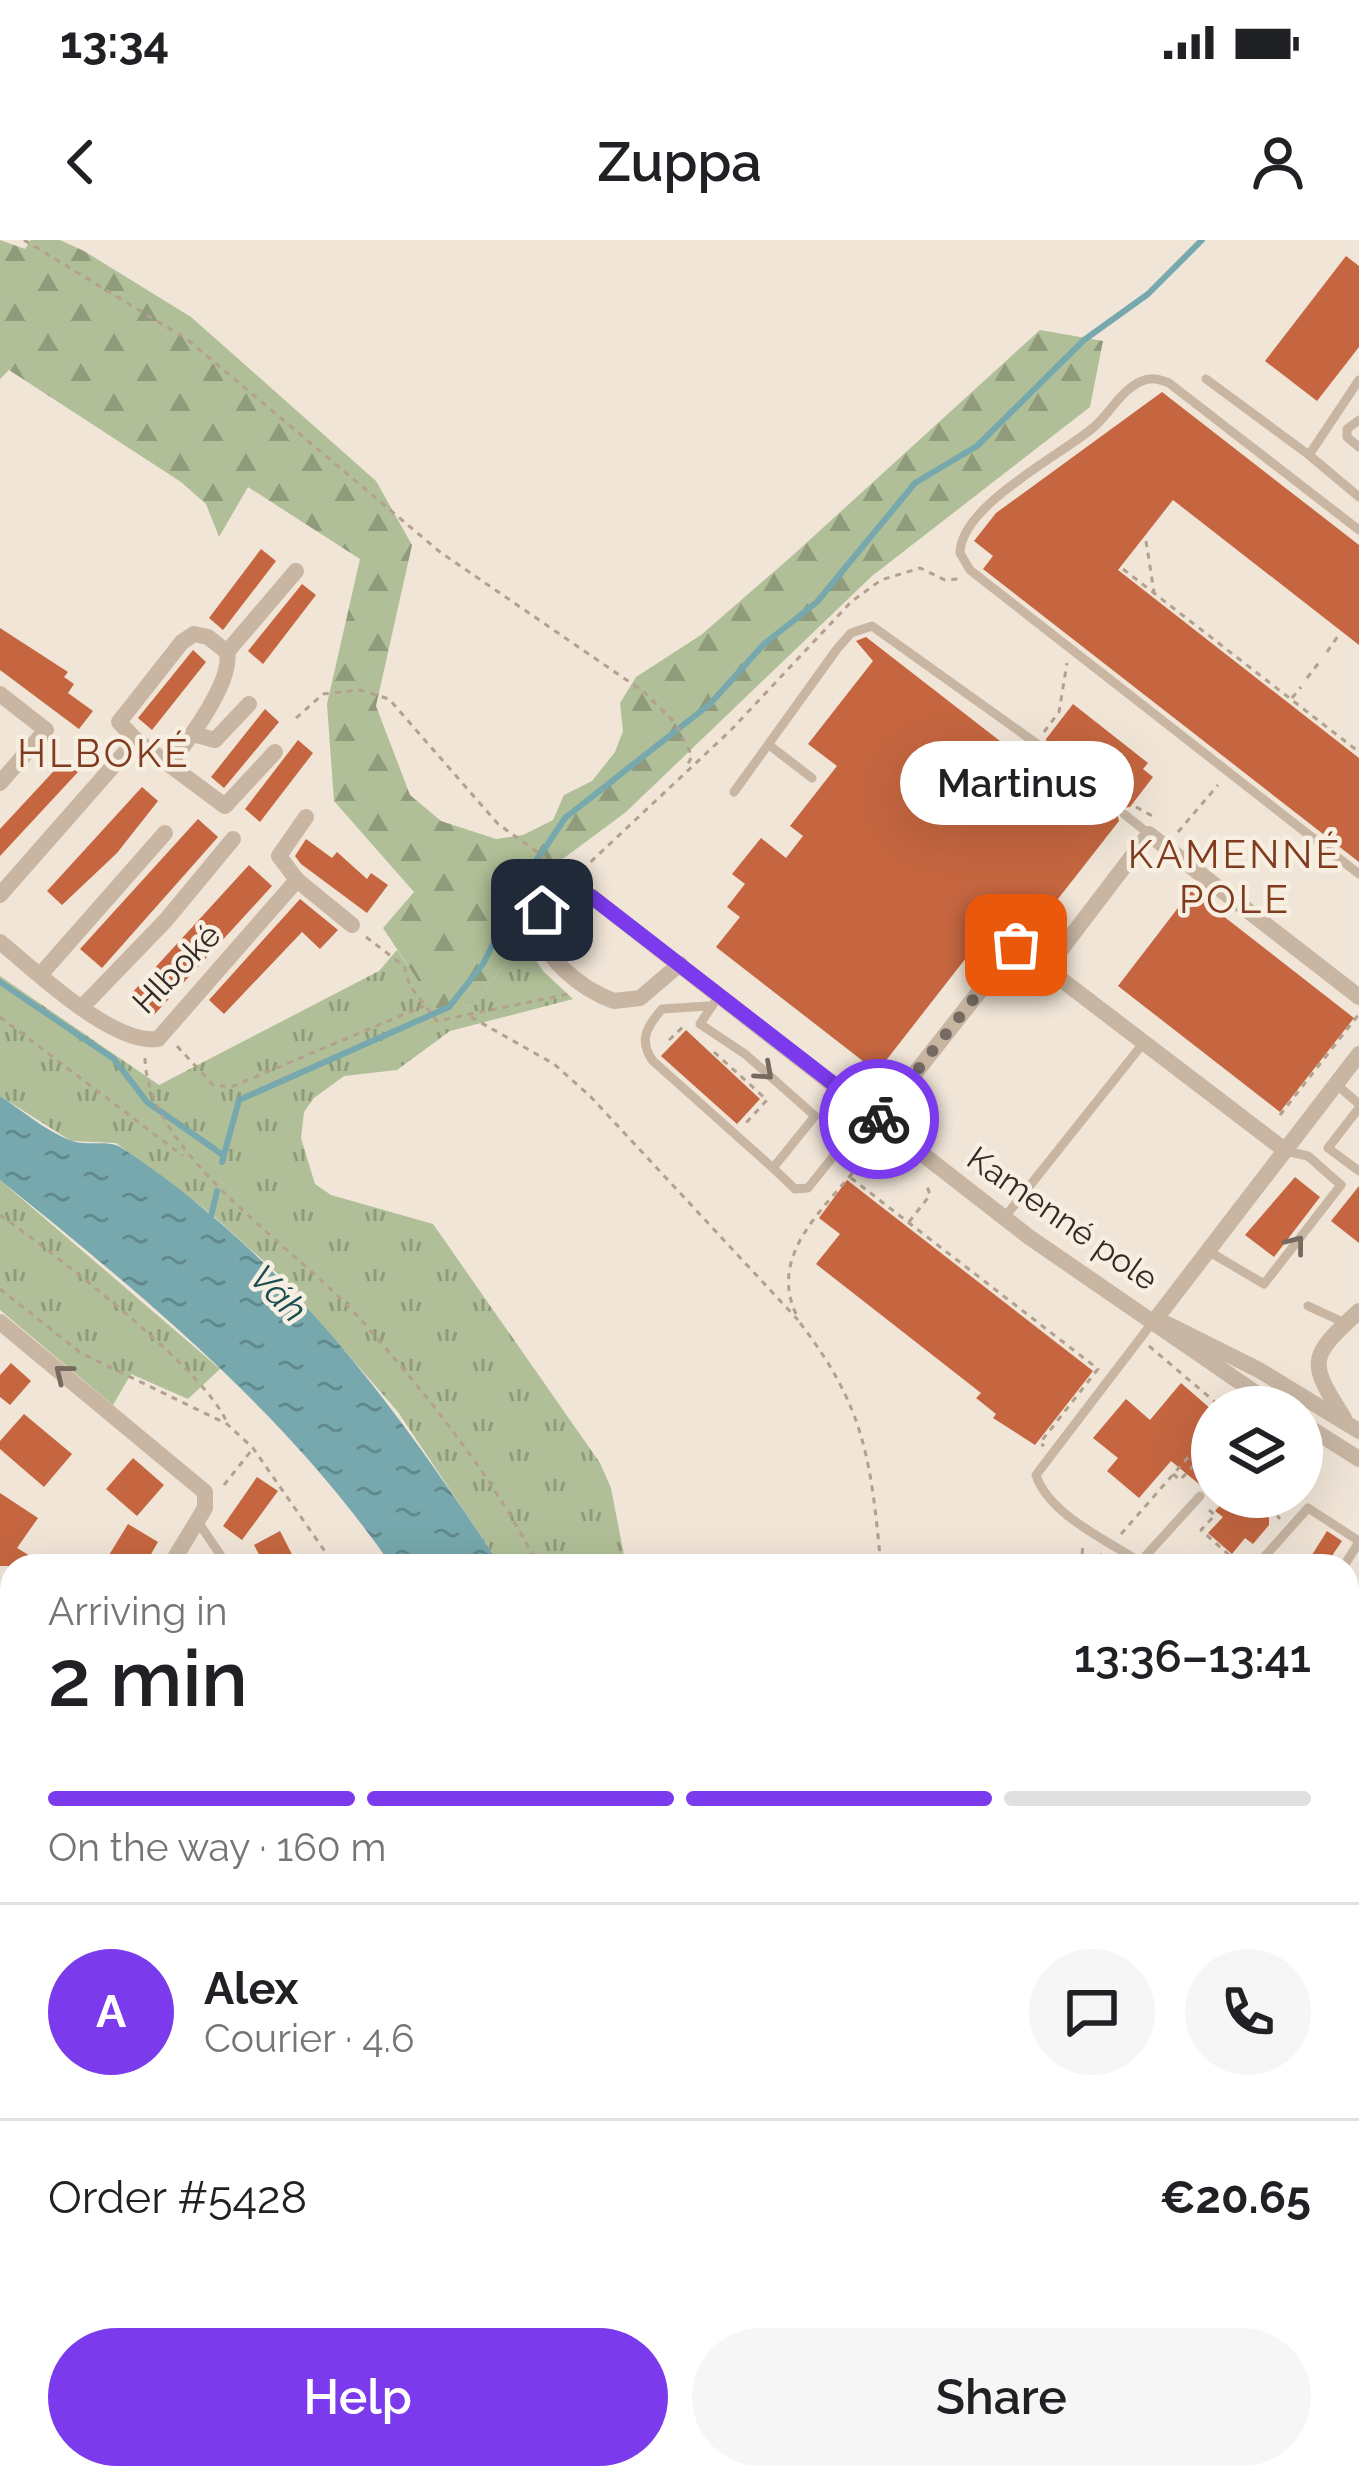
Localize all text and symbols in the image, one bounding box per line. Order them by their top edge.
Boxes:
text: 13:34 [60,16,169,69]
icon: back [48,129,114,195]
icon: person [1245,129,1311,195]
text: Zuppa [597,130,762,194]
district label: HLBOKÉ [17,730,191,776]
callout: Martinus [899,741,1133,825]
text: Martinus [937,760,1097,806]
district label: KAMENNÉ POLE [1128,831,1342,922]
pin [491,859,593,961]
icon: home [509,877,575,943]
pin [965,894,1067,996]
icon: bag [983,912,1049,978]
street label: Hlboké [124,915,228,1021]
one-way arrow [751,1058,773,1079]
courier [819,1059,939,1179]
icon: bike [846,1086,912,1152]
street label: Kamenné pole [960,1138,1165,1298]
one-way arrow [1282,1235,1303,1257]
water label: Váh [242,1256,316,1330]
one-way arrow [54,1366,76,1387]
map controls [1191,1386,1323,1518]
button: layers [1191,1386,1323,1518]
text: Arriving in [48,1588,228,1634]
text: 13:36–13:41 [1074,1630,1311,1683]
text: 2 min [48,1633,248,1724]
text: On the way · 160 m [48,1824,386,1870]
button: chat [1029,1949,1155,2075]
button: phone [1185,1949,1311,2075]
text: Alex [204,1962,298,2015]
text: A [96,1985,126,2038]
text: Courier · 4.6 [204,2015,414,2061]
text: Order #5428 [48,2171,307,2224]
text: €20.65 [1160,2171,1311,2224]
button: Help [48,2328,668,2466]
button: Share [692,2328,1311,2466]

